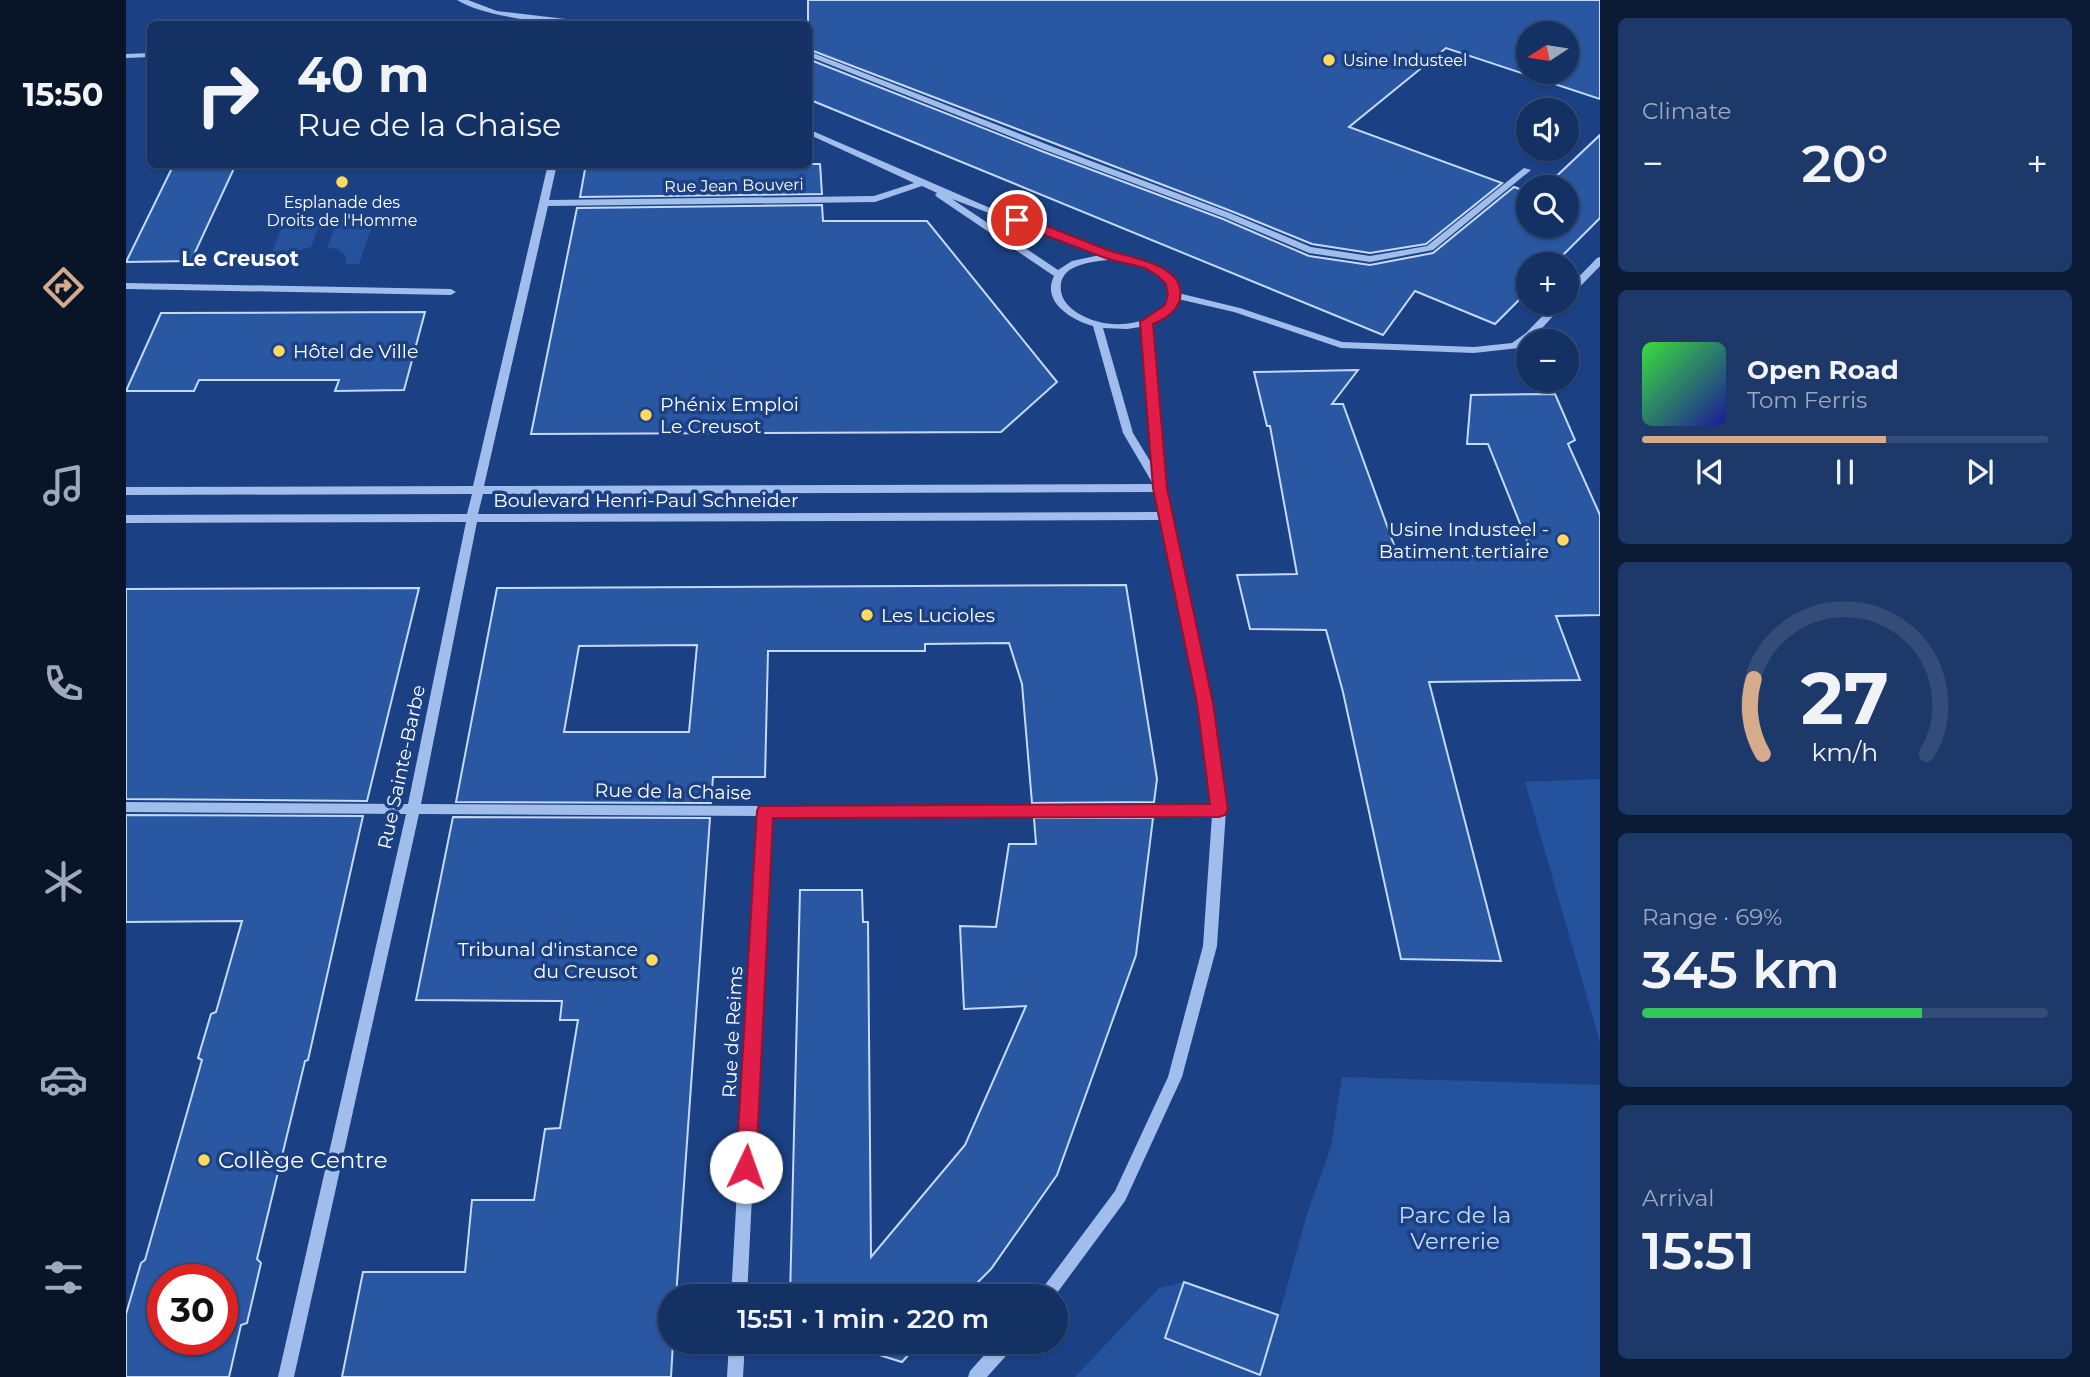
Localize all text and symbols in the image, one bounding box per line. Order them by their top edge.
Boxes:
north arrow [1516,21,1578,84]
map controls [1516,21,1579,392]
text: 40 m [297,45,429,104]
icon: right [182,49,273,140]
place label: Usine Industeel [1343,51,1467,70]
marker: Usine Industeel [1321,52,1337,68]
text: 15:50 [23,75,103,114]
text: Climate [1642,97,1731,125]
button: sound [1516,98,1579,161]
text: Rue de la Chaise [297,105,561,144]
text: 20° [1801,132,1889,195]
text: − [1642,140,1664,187]
text: + [2026,140,2048,187]
marker: Esplanade des Droits de l'Homme [334,174,350,190]
street label: Rue Jean Bouveri [664,175,804,196]
button: search [1516,175,1579,238]
pin [987,190,1047,250]
place label: Esplanade des Droits de l'Homme [266,193,418,230]
icon: arrive [998,201,1036,239]
district label: Le Creusot [181,246,299,271]
button: + [1516,252,1579,315]
icon: directions [39,263,88,312]
button: − [1516,329,1579,392]
place label: Hôtel de Ville [293,340,418,363]
marker: Hôtel de Ville [271,343,287,359]
text: Open Road [1747,354,1899,386]
text: Tom Ferris [1747,386,1867,414]
place label: Phénix Emploi Le Creusot [660,393,799,438]
marker: Phénix Emploi Le Creusot [638,407,654,423]
icon: previous [1691,453,1729,491]
icon: pause [1826,453,1864,491]
icon: next [1961,453,1999,491]
icon: music [39,461,88,510]
street label: Boulevard Henri-Paul Schneider [493,489,799,512]
place label: Usine Industeel - Batiment tertiaire [1379,518,1549,563]
marker: Usine Industeel - Batiment tertiaire [1555,532,1571,548]
place label: Les Lucioles [881,604,995,627]
marker: Les Lucioles [859,607,875,623]
text: 27 [1801,655,1889,743]
icon: phone [39,659,88,708]
street label: Rue Sainte-Barbe [373,683,430,851]
text: km/h [1812,737,1878,767]
street label: Rue de la Chaise [594,779,752,804]
icon: climate [39,857,88,906]
text: Range · 69% [1642,903,1782,931]
place label: Tribunal d'instance du Creusot [458,938,638,983]
text: 345 km [1642,938,1840,1001]
marker: Tribunal d'instance du Creusot [644,952,660,968]
street label: Rue de Reims [718,965,747,1099]
icon: car [39,1055,88,1104]
position arrow [709,1130,783,1204]
place label: Collège Centre [218,1146,388,1174]
marker: Collège Centre [196,1152,212,1168]
text: Arrival [1642,1184,1715,1212]
park label: Parc de la Verrerie [1399,1201,1511,1255]
text: 15:51 [1642,1219,1755,1282]
icon: filters [39,1253,88,1302]
speed limit sign: 30 [147,1264,238,1355]
text: 15:51 · 1 min · 220 m [737,1303,989,1335]

